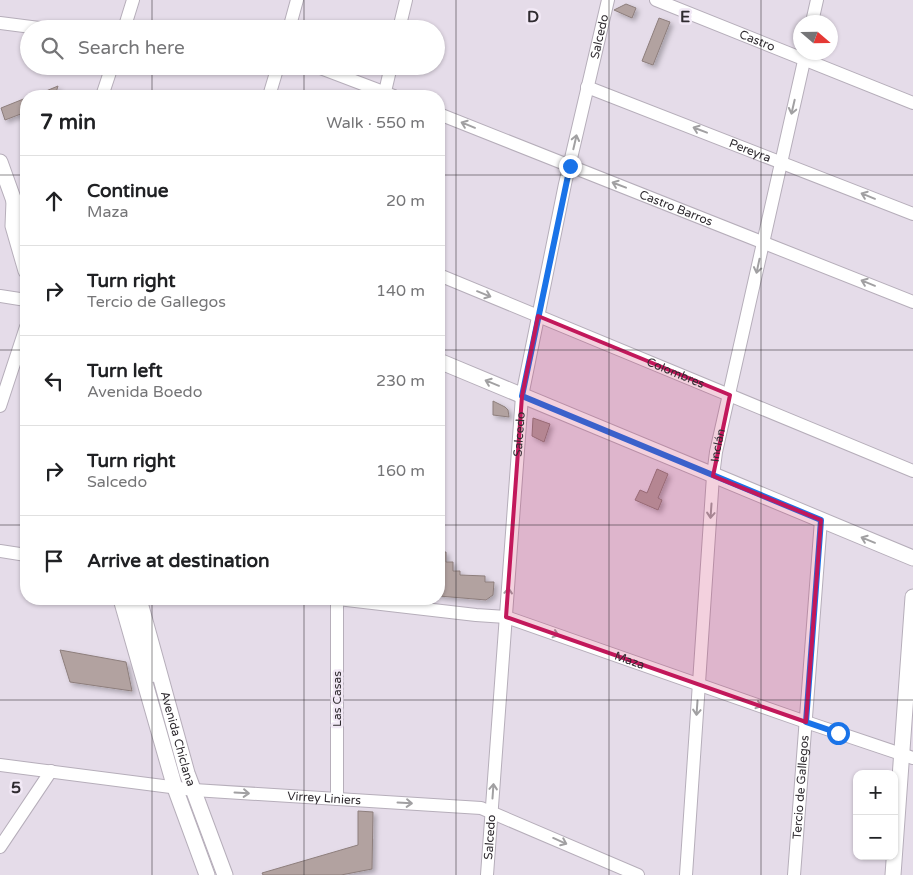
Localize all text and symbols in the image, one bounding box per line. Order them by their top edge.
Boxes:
text: D [527,7,539,27]
text: E [680,7,690,27]
street label: Salcedo [587,13,611,60]
north arrow [793,15,838,60]
search box [20,20,445,75]
street label: Castro [737,27,777,54]
icon: search [38,34,66,62]
text: Search here [78,37,185,59]
one-way arrow [788,99,797,115]
text: 7 min [40,110,96,135]
text: Walk · 550 m [326,113,425,133]
one-way arrow [461,120,476,130]
one-way arrow [693,125,708,135]
one-way arrow [571,135,580,151]
street label: Pereyra [727,136,773,165]
route end [559,155,582,178]
text: Continue [87,180,169,202]
one-way arrow [612,180,627,189]
icon: ahead [40,187,68,215]
street label: Castro Barros [637,187,715,229]
text: 20 m [386,191,425,211]
one-way arrow [861,191,876,200]
text: Maza [87,202,128,222]
one-way arrow [753,257,762,273]
text: Turn right [87,270,175,292]
icon: right [40,277,68,305]
one-way arrow [861,278,876,288]
text: 140 m [376,281,425,301]
one-way arrow [476,290,491,299]
text: Tercio de Gallegos [87,292,226,312]
street label: Colombres [645,355,707,391]
text: Turn left [87,360,163,382]
icon: left [40,367,68,395]
text: 230 m [376,371,425,391]
one-way arrow [485,378,500,387]
text: Avenida Boedo [87,382,202,402]
street label: Salcedo [511,411,528,457]
street label: Inclán [708,427,728,463]
text: Turn right [87,450,175,472]
icon: right [40,457,68,485]
text: 160 m [376,461,425,481]
text: Salcedo [87,472,147,492]
one-way arrow [706,503,715,519]
one-way arrow [861,534,876,544]
icon: arrive [40,547,68,575]
text: Arrive at destination [87,550,270,572]
one-way arrow [503,587,513,603]
one-way arrow [544,629,560,638]
street label: Maza [613,649,647,672]
street label: Las Casas [330,671,344,727]
street label: Avenida Chiclana [158,690,198,788]
one-way arrow [693,700,702,716]
one-way arrow [747,700,763,709]
route start [827,722,850,745]
street label: Tercio de Gallegos [790,734,812,840]
map controls [853,770,898,860]
button: + [853,770,898,815]
text: 5 [11,778,21,798]
one-way arrow [488,784,498,800]
one-way arrow [234,789,250,798]
street label: Virrey Liniers [287,789,362,807]
one-way arrow [396,798,412,807]
street label: Salcedo [481,814,498,860]
button: − [853,815,898,860]
one-way arrow [552,837,567,847]

